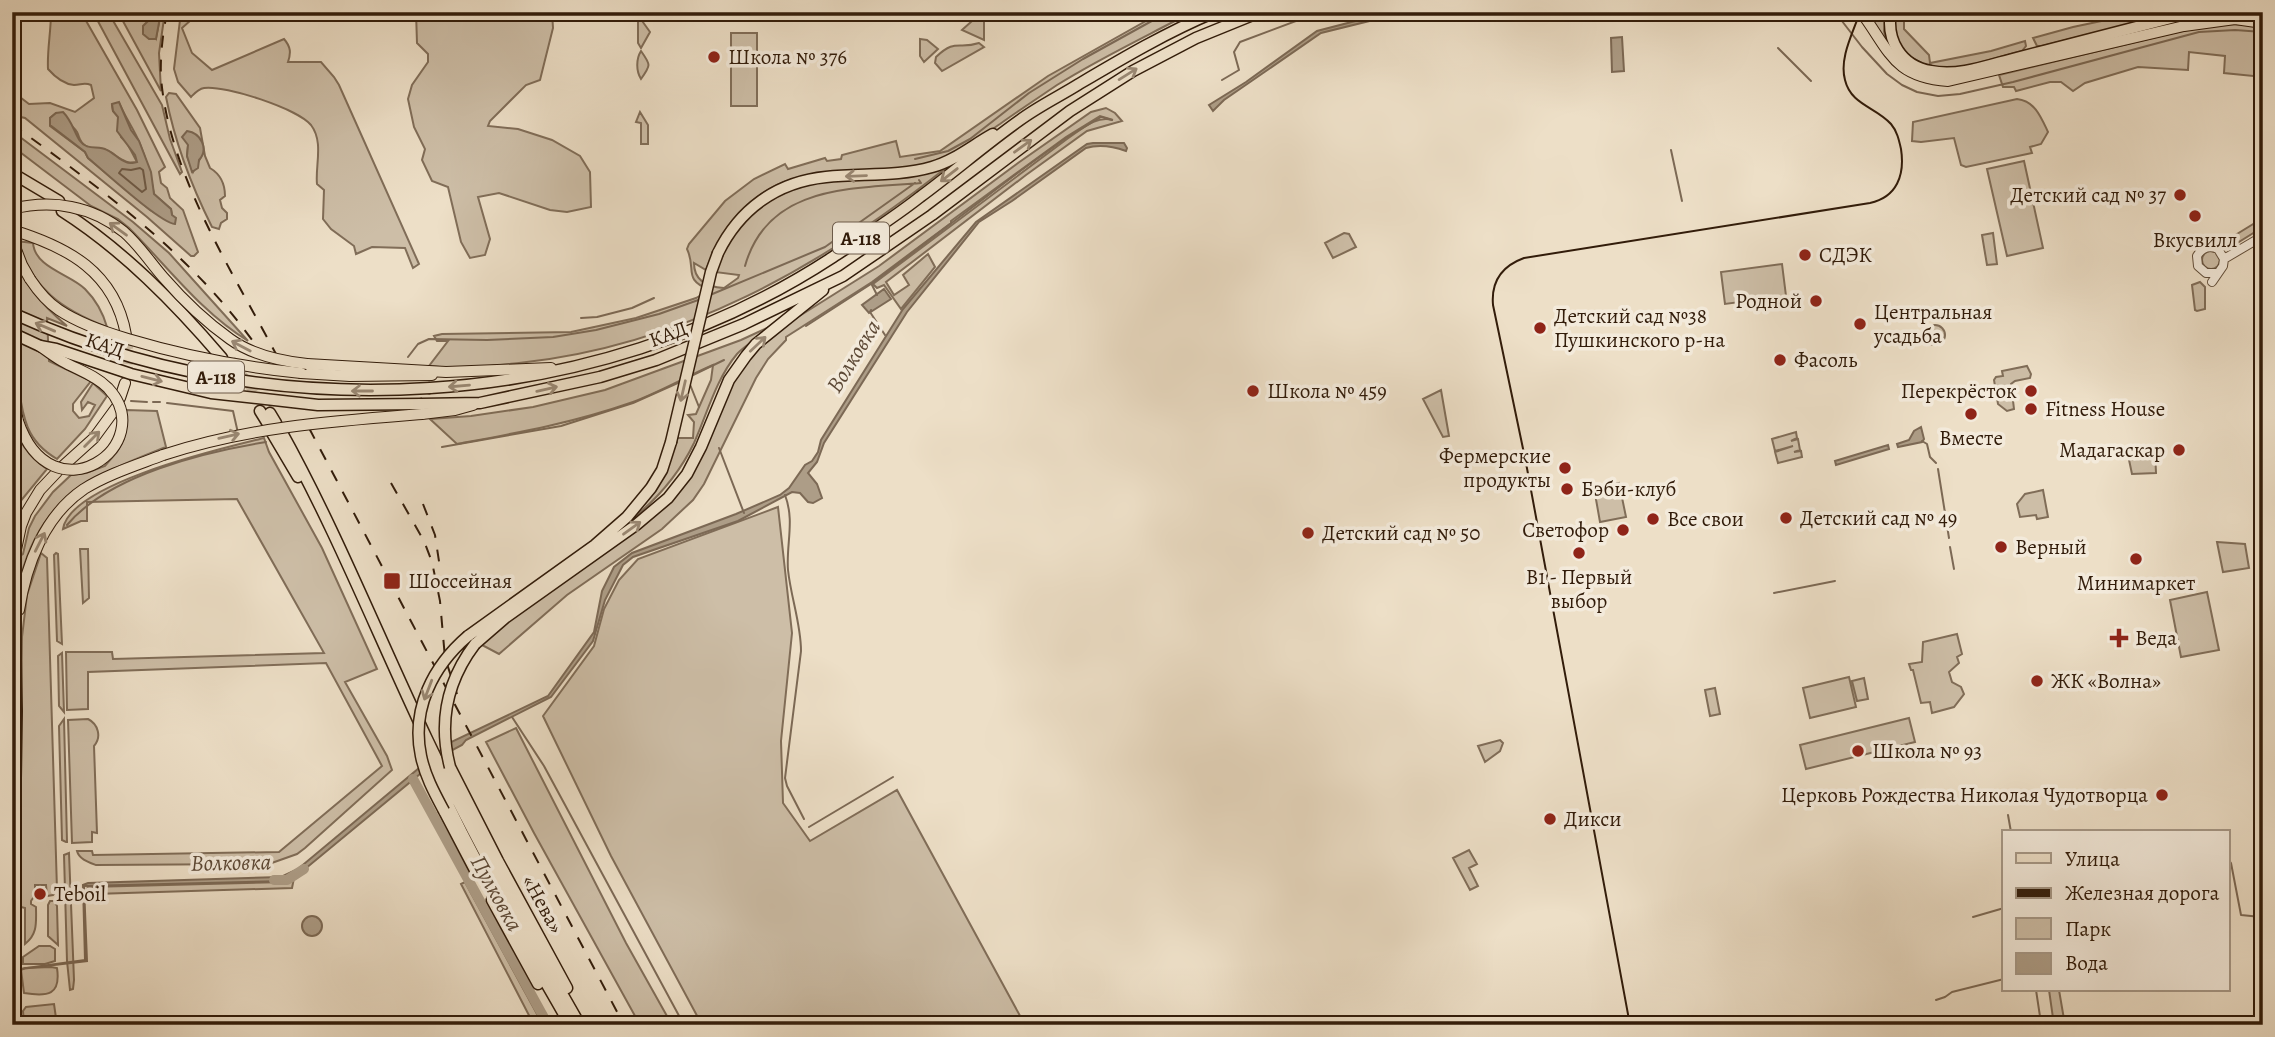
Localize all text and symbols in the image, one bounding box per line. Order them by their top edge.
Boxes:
place label: Школа № 376 [728,43,847,71]
marker: Школа № 376 [706,49,722,65]
one-way arrow [1117,67,1137,81]
one-way arrow [1013,138,1032,153]
one-way arrow [940,168,958,183]
one-way arrow [845,169,868,182]
place label: Детский сад № 37 [2010,181,2166,209]
marker: Детский сад № 37 [2172,187,2188,203]
marker: Вкусвилл [2187,208,2203,224]
one-way arrow [109,221,128,236]
road number: А-118 [833,222,889,254]
place label: Вкусвилл [2153,226,2237,254]
place label: СДЭК [1819,241,1873,269]
marker: СДЭК [1797,247,1813,263]
place label: Родной [1735,287,1802,315]
marker: Родной [1808,293,1824,309]
place label: Центральная усадьба [1873,298,1992,350]
place label: Детский сад №38 Пушкинского р-на [1554,302,1725,354]
street label: КАД [645,314,691,354]
water label: Волковка [819,314,888,399]
marker: Центральная усадьба [1852,316,1868,332]
one-way arrow [34,320,56,333]
marker: Детский сад №38 Пушкинского р-на [1532,320,1548,336]
street label: КАД [82,326,128,364]
one-way arrow [749,336,767,352]
one-way arrow [232,338,252,352]
place label: Фасоль [1794,346,1857,374]
marker: Фасоль [1772,352,1788,368]
road number: А-118 [188,362,244,392]
one-way arrow [140,373,163,386]
place label: Школа № 459 [1267,377,1387,405]
place label: Перекрёсток [1901,377,2017,405]
one-way arrow [676,379,690,402]
one-way arrow [449,380,471,393]
one-way arrow [535,382,557,395]
marker: Школа № 459 [1245,383,1261,399]
marker: Перекрёсток [2023,383,2039,399]
one-way arrow [351,384,374,398]
place label: Fitness House [2045,395,2165,423]
marker: Fitness House [2023,401,2039,417]
marker: Вместе [1963,406,1979,422]
place label: Вместе [1939,424,2003,452]
one-way arrow [217,429,240,443]
one-way arrow [83,431,100,448]
place label: Мадагаскар [2059,436,2165,464]
place label: Фермерские продукты [1439,442,1551,494]
marker: Мадагаскар [2171,442,2187,458]
marker: Фермерские продукты [1557,460,1573,476]
place label: Бэби-клуб [1581,475,1676,503]
marker: Бэби-клуб [1559,481,1575,497]
place label: Детский сад № 49 [1800,504,1957,532]
place label: Все свои [1667,505,1744,533]
marker: Детский сад № 49 [1778,510,1794,526]
marker: Все свои [1645,511,1661,527]
place label: Светофор [1522,516,1609,544]
place label: Детский сад № 50 [1322,519,1481,547]
one-way arrow [622,521,641,535]
marker: Светофор [1615,522,1631,538]
marker: Детский сад № 50 [1300,525,1316,541]
one-way arrow [34,532,48,553]
place label: Верный [2015,533,2086,561]
marker: Верный [1993,539,2009,555]
marker: В1 - Первый выбор [1571,545,1587,561]
marker: Минимаркет [2128,551,2144,567]
place label: В1 - Первый выбор [1526,563,1632,615]
place label: Шоссейная [408,567,512,595]
place label: Минимаркет [2077,569,2195,597]
marker: Шоссейная [382,571,402,591]
place label: Веда [2135,624,2177,652]
marker: Веда [2109,628,2129,648]
place label: ЖК «Волна» [2051,667,2161,695]
marker: ЖК «Волна» [2029,673,2045,689]
one-way arrow [420,679,433,700]
place label: Школа № 93 [1872,737,1982,765]
marker: Школа № 93 [1850,743,1866,759]
place label: Церковь Рождества Николая Чудотворца [1781,781,2148,809]
marker: Церковь Рождества Николая Чудотворца [2154,787,2170,803]
place label: Дикси [1564,805,1622,833]
marker: Дикси [1542,811,1558,827]
legend [2002,830,2230,992]
text: Улица [2065,845,2120,873]
water label: Волковка [190,846,272,879]
water label: Пулковка [463,850,530,937]
street label: «Нева» [516,870,570,938]
text: Железная дорога [2065,879,2220,907]
place label: Teboil [54,880,106,908]
marker: Teboil [32,886,48,902]
text: Парк [2065,915,2111,943]
text: Вода [2065,949,2108,977]

